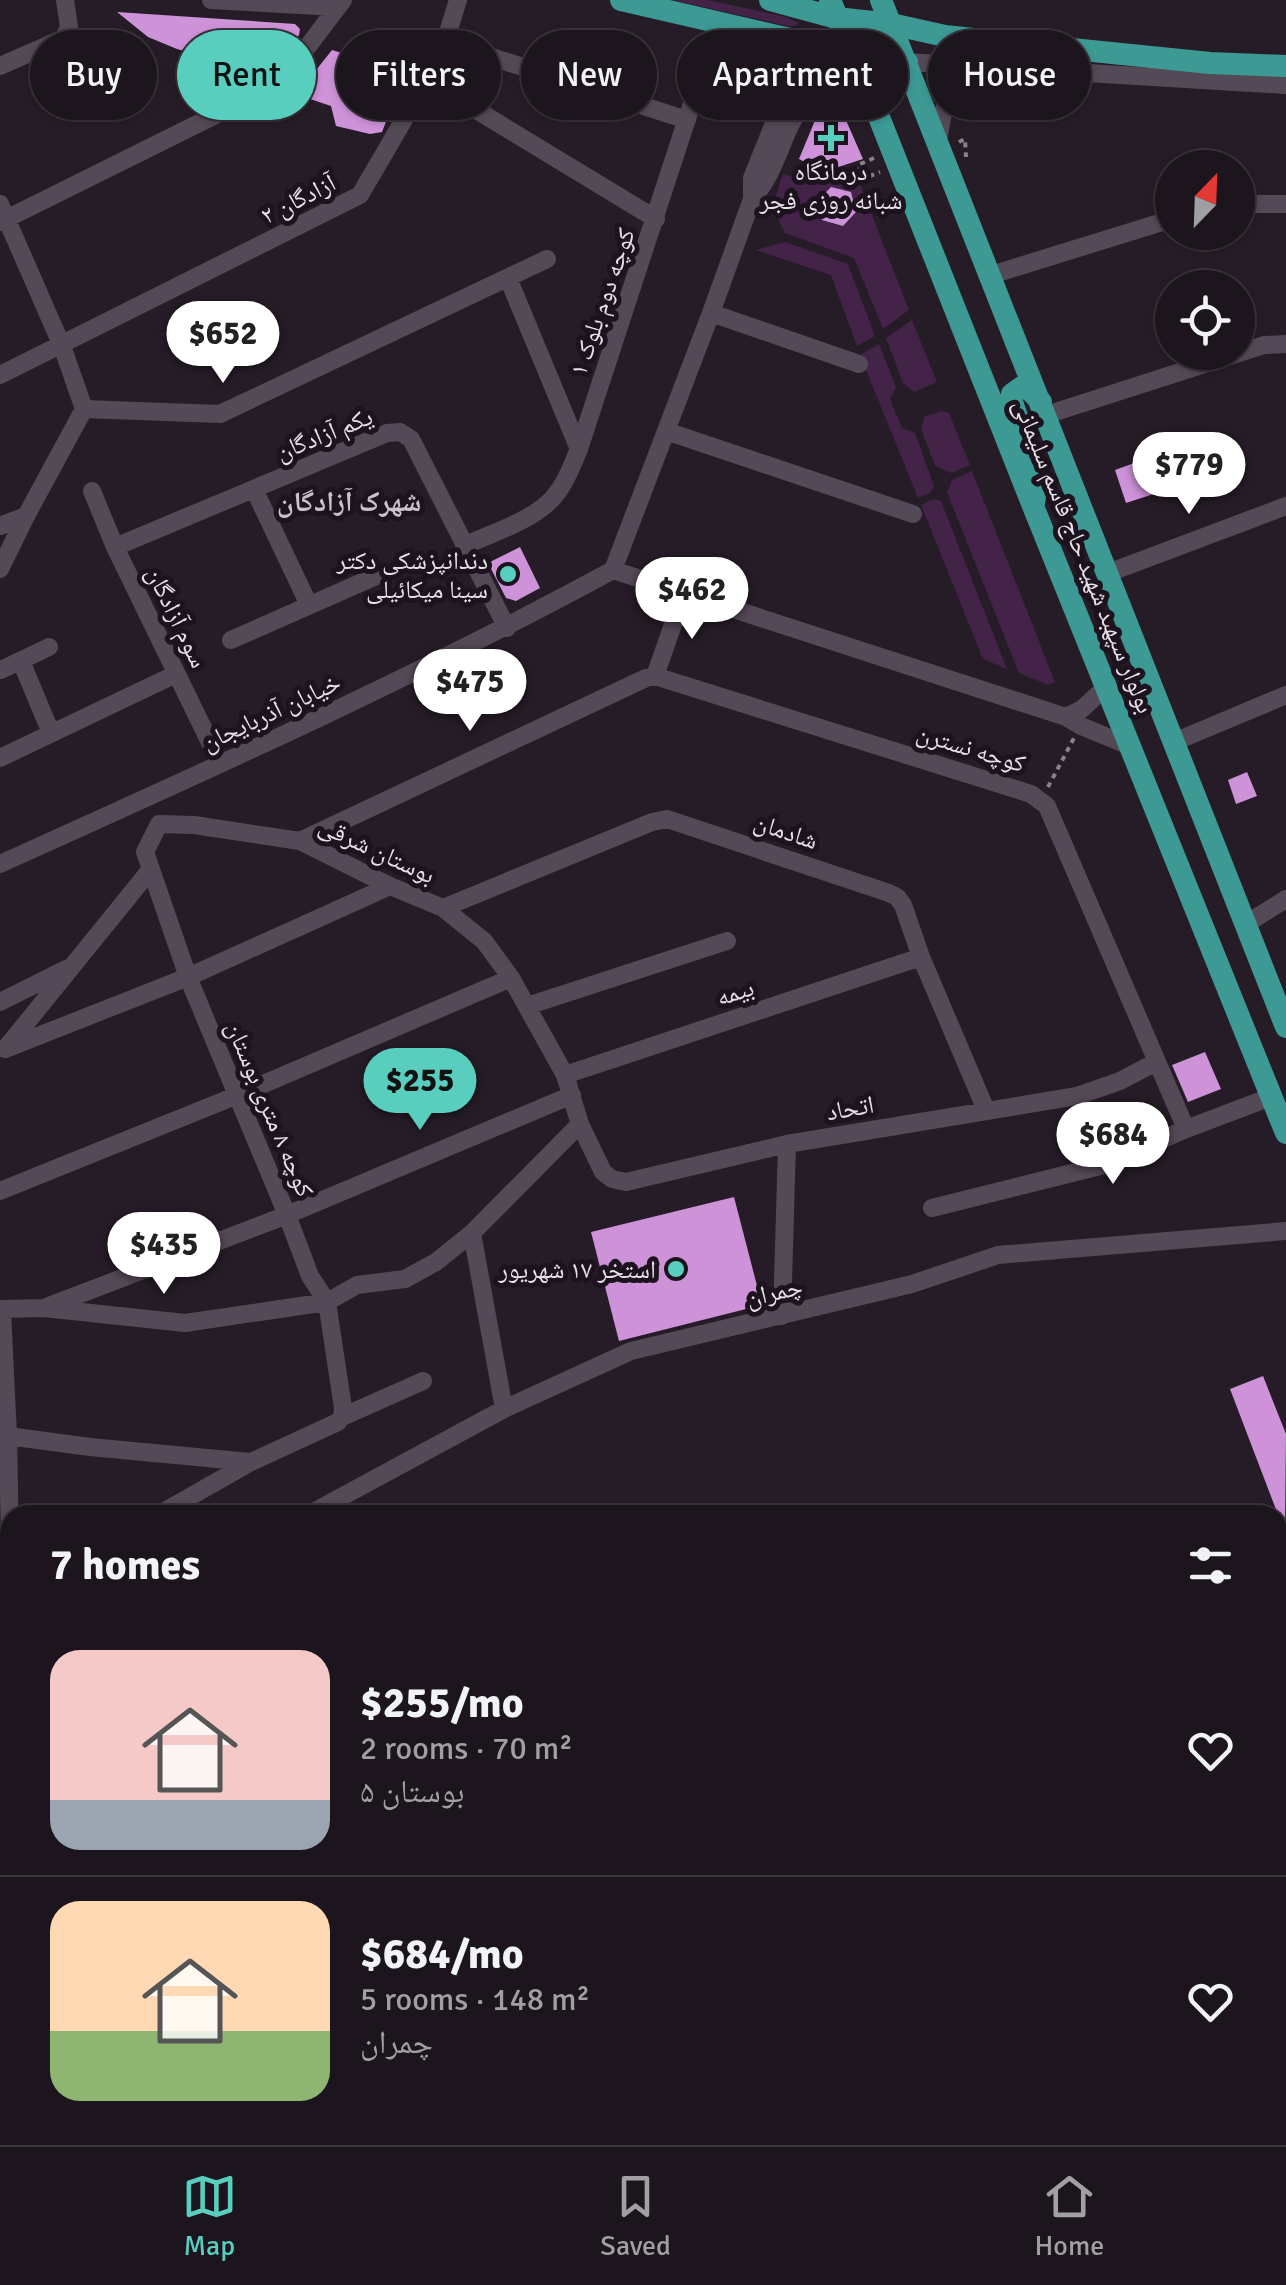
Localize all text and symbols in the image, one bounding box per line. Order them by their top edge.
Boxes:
chip: Buy [30,30,157,120]
chip: Rent [177,30,316,120]
chip: Filters [336,30,501,120]
chip: New [521,30,657,120]
chip: Apartment [677,30,908,120]
chip: House [928,30,1091,120]
marker: درمانگاه شبانه روزی فجر [818,125,844,151]
north arrow [1155,150,1255,250]
map controls [1155,150,1255,370]
place label: درمانگاه شبانه روزی فجر [759,156,902,216]
street label: آزادگان ۲ [255,167,341,231]
street label: کوچه دوم بلوک ۱ [562,224,643,380]
button: locate [1155,270,1255,370]
pin: $652 [164,301,282,386]
text: $652 [188,314,258,353]
street label: بولوار سپهبد شهید حاج قاسم سلیمانی [1006,394,1161,718]
street label: یکم آزادگان [271,401,377,468]
pin: $779 [1130,432,1248,517]
text: $779 [1154,445,1224,484]
district label: شهرک آزادگان [277,485,421,519]
place label: دندانپزشکی دکتر سینا میکائیلی [336,545,488,605]
pin: $462 [633,557,751,642]
street label: سوم آزادگان [138,561,215,673]
marker: دندانپزشکی دکتر سینا میکائیلی [497,563,519,585]
text: $462 [657,570,727,609]
pin: $475 [411,649,529,734]
text: $475 [435,662,505,701]
street label: خیابان آذربایجان [197,666,346,758]
street label: کوچه نسترن [913,717,1029,779]
street label: شادمان [750,806,822,856]
street label: بوستان شرقی [314,810,440,890]
street label: بیمه [712,971,758,1013]
street label: کوچه ۸ متری بوستان [219,1016,321,1202]
pin: $255 [361,1048,479,1133]
text: $255 [385,1061,455,1100]
street label: اتحاد [824,1089,876,1127]
pin: $684 [1054,1102,1172,1187]
text: $684 [1078,1115,1148,1154]
pin: $435 [105,1212,223,1297]
text: $435 [129,1225,199,1264]
place label: استخر ١٧ شهریور [497,1254,656,1285]
marker: استخر ١٧ شهریور [665,1258,687,1280]
street label: چمران [743,1270,805,1314]
icon: filters [1183,1538,1238,1593]
text: 7 homes [50,1540,200,1591]
text: $255/mo [360,1678,524,1729]
icon: home [130,1690,250,1810]
icon: heart [1183,1723,1238,1778]
text: 2 rooms · 70 m² [360,1729,573,1768]
text: بوستان ۵ [360,1772,465,1811]
text: $684/mo [360,1929,524,1980]
icon: home [130,1941,250,2061]
icon: heart [1183,1974,1238,2029]
text: 5 rooms · 148 m² [360,1980,590,2019]
text: چمران [360,2023,433,2062]
tab: Map [182,2169,237,2263]
tab: Saved [600,2169,671,2263]
tab: Home [1034,2169,1104,2263]

